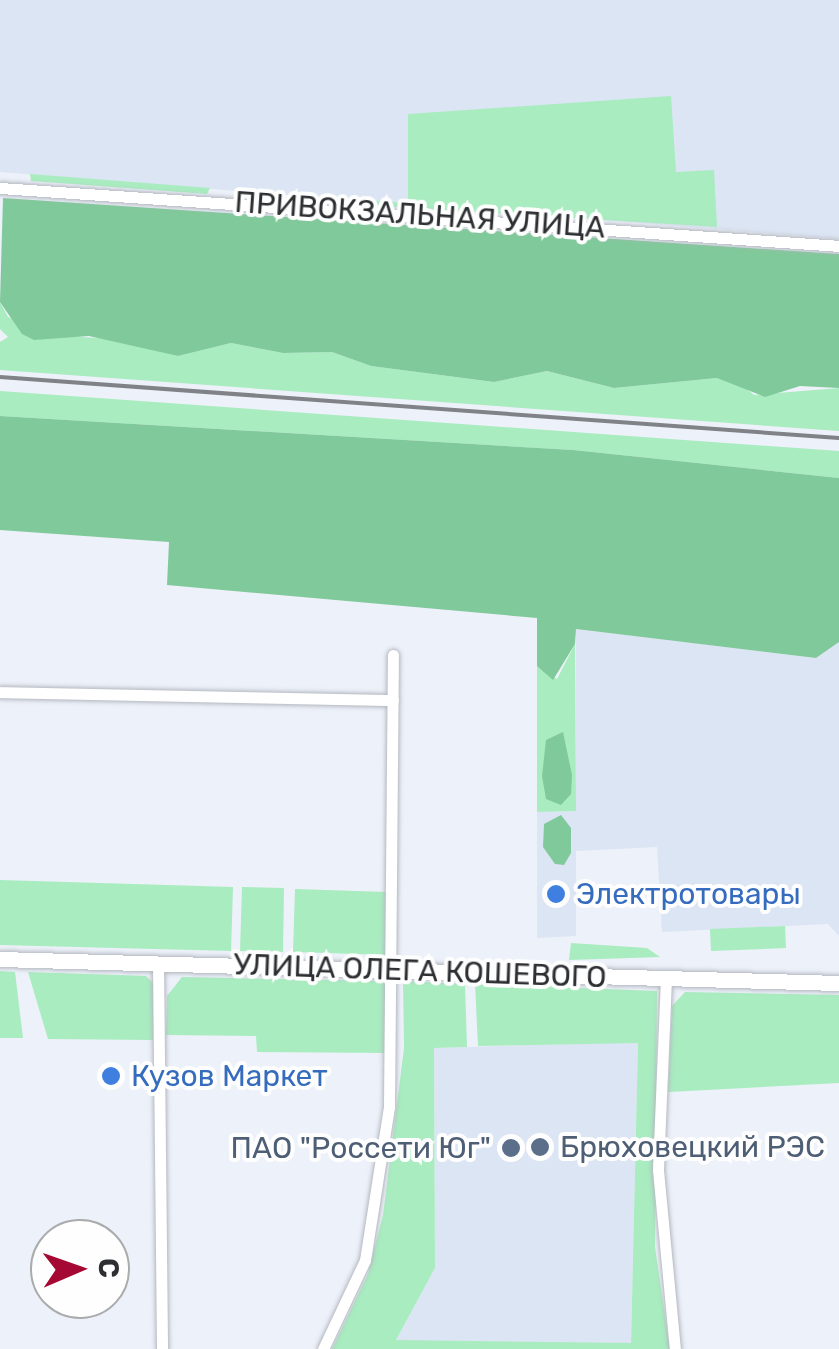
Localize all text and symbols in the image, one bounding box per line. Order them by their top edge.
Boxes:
street label: ПРИВОКЗАЛЬНАЯ УЛИЦА [233,184,607,246]
place label: Электротовары [576,876,801,912]
marker: Электротовары [545,883,567,905]
street label: УЛИЦА ОЛЕГА КОШЕВОГО [233,946,607,996]
place label: Кузов Маркет [131,1058,328,1094]
marker: Кузов Маркет [100,1065,122,1087]
place label: Брюховецкий РЭС [560,1129,825,1165]
place label: ПАО "Россети Юг" [231,1130,491,1166]
marker: Брюховецкий РЭС [529,1136,551,1158]
marker: ПАО "Россети Юг" [500,1137,522,1159]
north arrow [30,1219,130,1319]
text: С [92,1258,125,1278]

